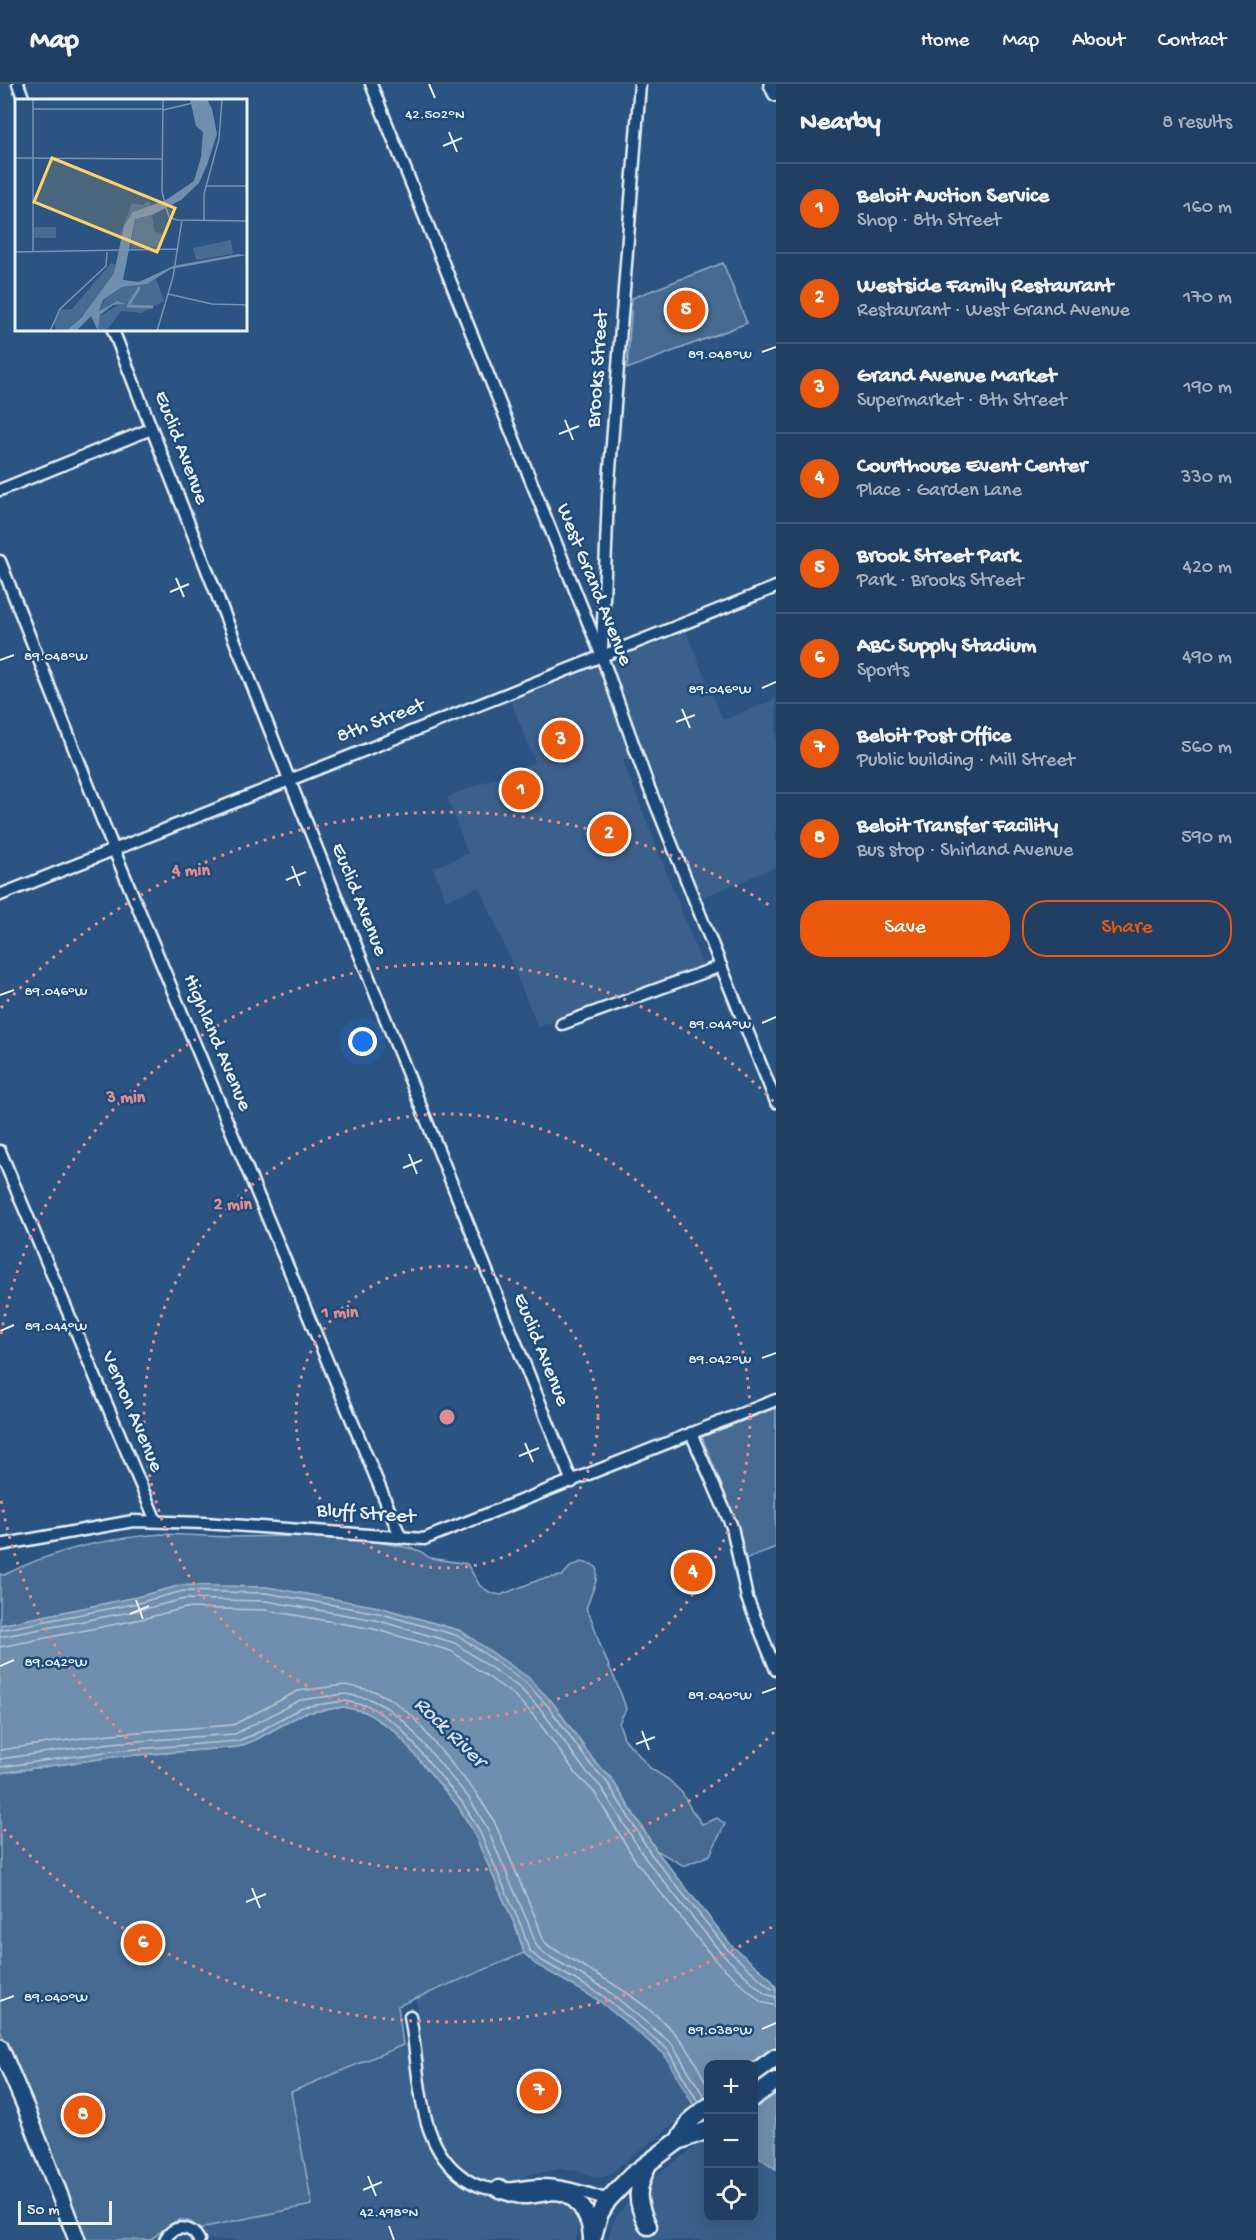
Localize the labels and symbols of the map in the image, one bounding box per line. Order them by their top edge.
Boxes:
inset map [15,99,248,332]
text: 42.502°N [405,106,465,124]
pin: 5 [666,288,706,332]
street label: Brooks Street [582,307,616,430]
text: 89.048°W [688,346,752,364]
street label: Euclid Avenue [147,388,214,509]
street label: West Grand Avenue [549,500,637,671]
text: 89.048°W [24,648,88,666]
text: 89.046°W [688,681,752,699]
street label: 8th Street [333,693,431,750]
pin: 3 [542,718,580,762]
pin: 1 [502,768,540,812]
pin: 2 [590,812,628,856]
street label: Euclid Avenue [324,840,392,961]
text: 4 min [171,861,210,882]
street label: Highland Avenue [176,971,257,1116]
text: 89.046°W [24,983,88,1001]
text: 89.044°W [689,1016,752,1034]
your location [348,1027,377,1056]
text: 3 min [106,1088,146,1109]
text: 2 min [214,1195,253,1216]
street label: Euclid Avenue [506,1290,574,1411]
text: 1 min [321,1303,359,1324]
text: 89.044°W [25,1318,88,1336]
street label: Vernon Avenue [94,1347,168,1477]
text: 89.042°W [689,1351,752,1369]
centre of rings [437,1407,457,1427]
street label: Bluff Street [315,1499,419,1531]
pin: 4 [674,1550,712,1594]
text: 89.042°W [25,1654,88,1672]
text: 89.040°W [688,1687,752,1705]
water label: Rock River [407,1692,494,1777]
pin: 6 [124,1920,162,1966]
text: 89.040°W [24,1989,88,2007]
text: 89.038°W [688,2022,752,2040]
pin: 7 [520,2068,558,2114]
pin: 8 [64,2092,103,2138]
scale bar [18,2198,112,2226]
text: 42.498°N [360,2204,418,2222]

